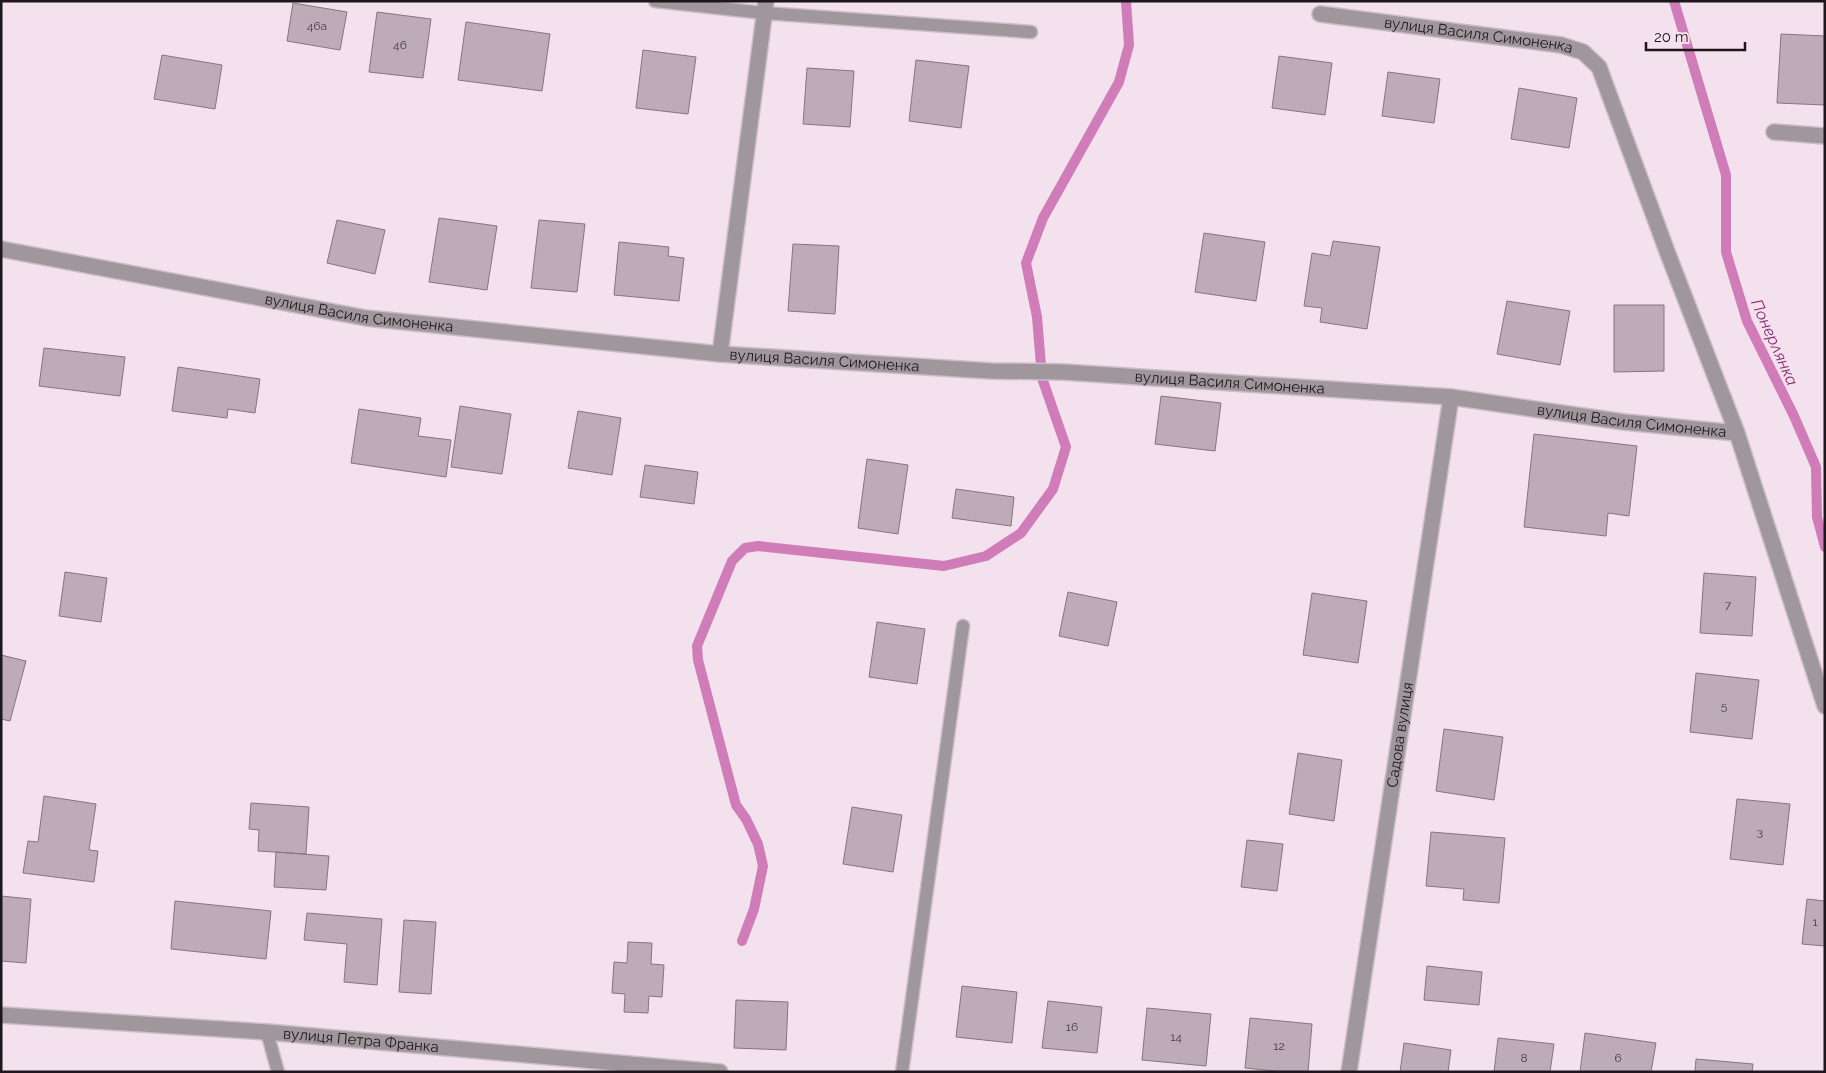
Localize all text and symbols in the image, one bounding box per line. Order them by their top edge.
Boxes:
street label: вулиця Василя Симоненка [1383,13,1575,57]
house number: 46а [307,19,327,33]
scale bar [1646,20,1745,52]
text: 20 m [1654,28,1689,46]
house number: 46 [393,38,407,52]
street label: вулиця Василя Симоненка [263,290,454,336]
water label: Понерлянка [1747,296,1802,389]
street label: вулиця Василя Симоненка [729,346,920,375]
street label: вулиця Василя Симоненка [1134,368,1325,398]
street label: вулиця Василя Симоненка [1536,401,1727,441]
house number: 7 [1725,598,1732,612]
street label: Садова вулиця [1383,681,1417,789]
house number: 5 [1721,699,1728,713]
house number: 3 [1757,825,1763,839]
house number: 1 [1812,915,1818,929]
house number: 16 [1066,1020,1078,1034]
street label: вулиця Петра Франка [283,1024,440,1056]
house number: 14 [1170,1030,1182,1044]
house number: 12 [1273,1039,1285,1053]
house number: 8 [1520,1051,1528,1065]
house number: 6 [1614,1051,1622,1065]

